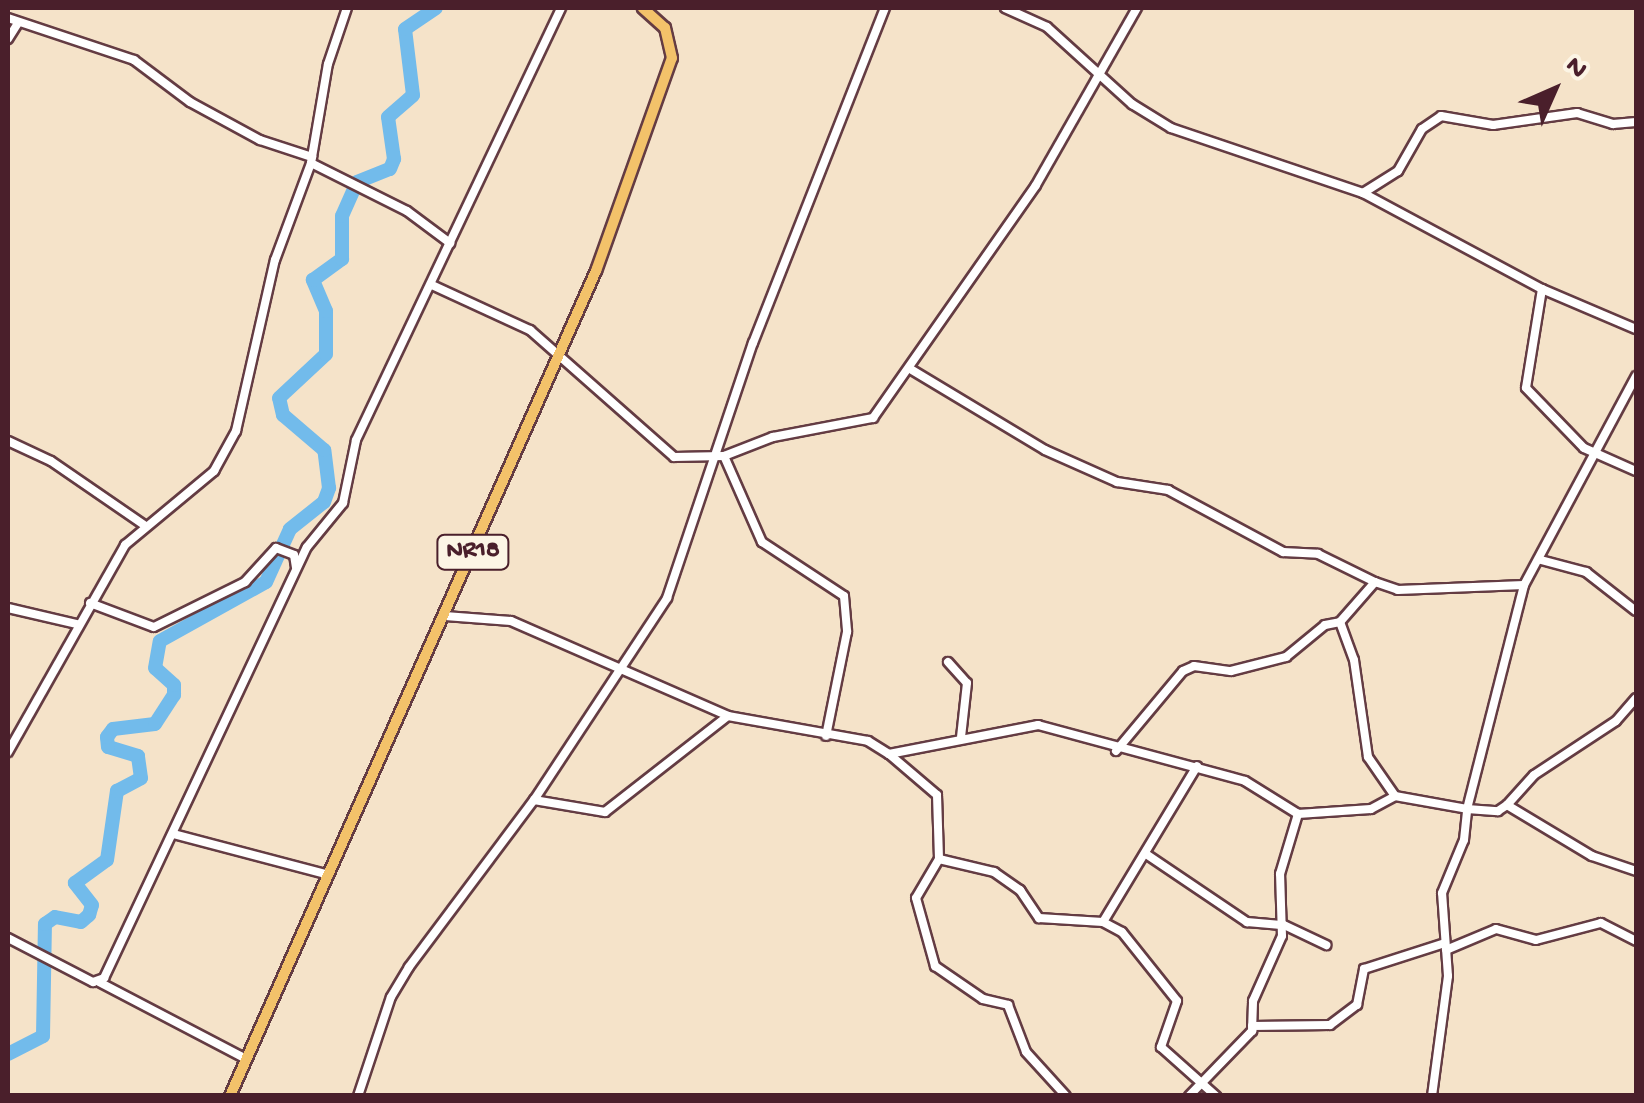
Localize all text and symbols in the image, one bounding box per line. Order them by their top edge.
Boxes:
north arrow [1504,40,1604,140]
text: N [1557,50,1594,87]
road number: NR18 [436,532,510,572]

